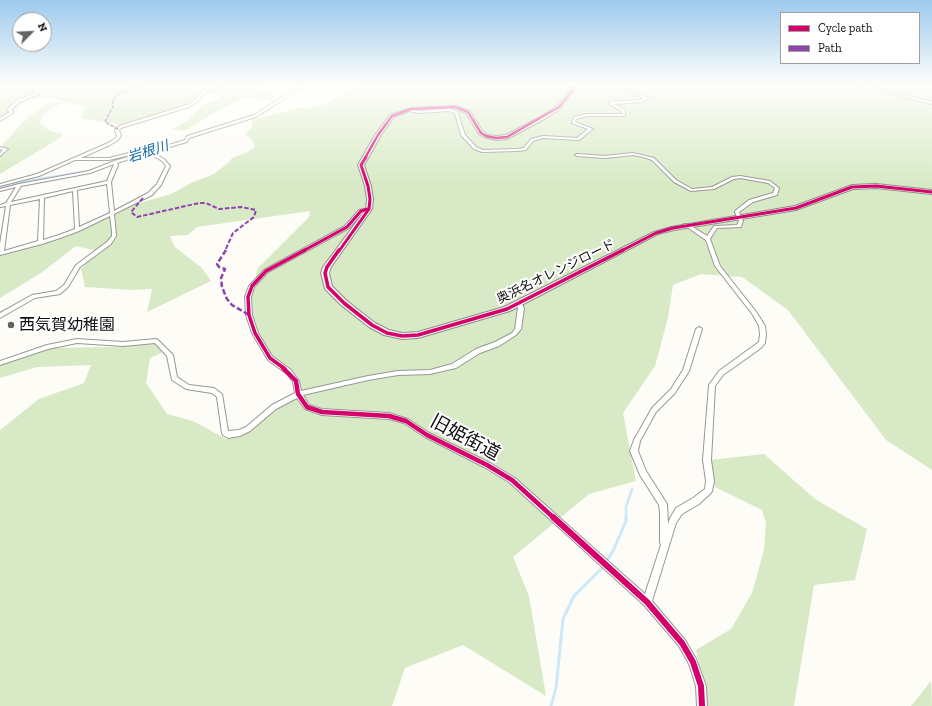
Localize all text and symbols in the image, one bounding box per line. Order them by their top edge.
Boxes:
north arrow [12,12,52,52]
legend [780,12,920,64]
text: N [35,21,50,34]
text: Cycle path [818,21,872,35]
text: Path [818,41,842,55]
water label: 岩根川 [125,138,171,166]
street label: 奥浜名オレンジロード [494,236,618,308]
place label: 西気賀幼稚園 [19,315,115,335]
marker: 西気賀幼稚園 [6,320,16,330]
street label: 旧姫街道 [426,410,504,466]

